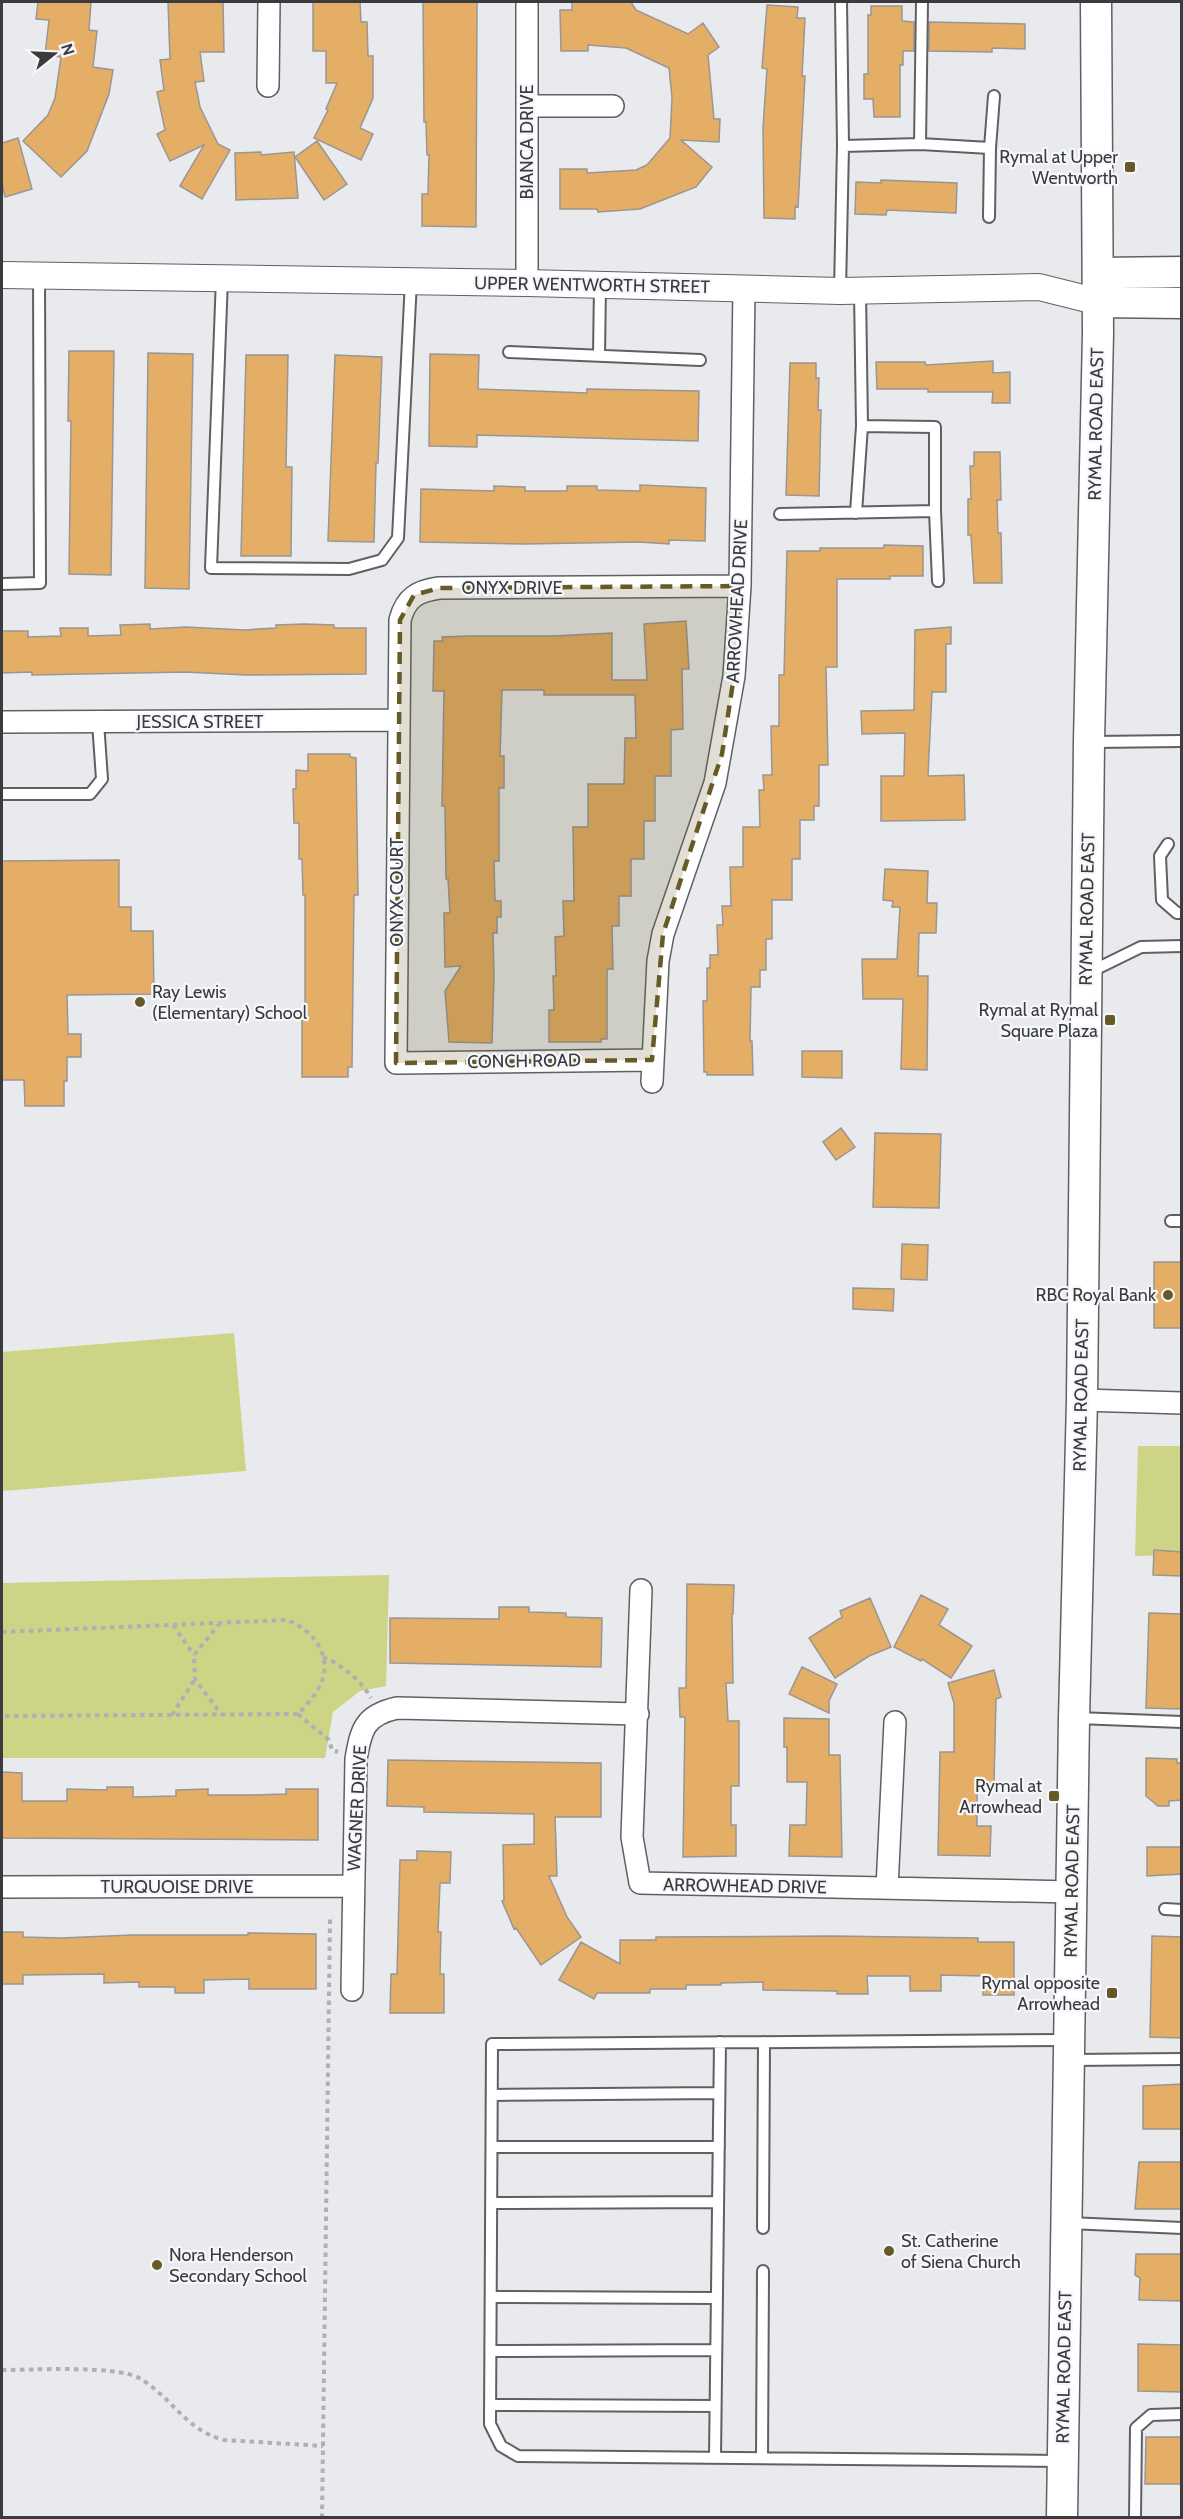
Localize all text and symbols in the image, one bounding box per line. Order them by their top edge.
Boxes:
north arrow [24,24,84,84]
text: N [57,41,79,58]
street label: BIANCA DRIVE [516,85,538,199]
place label: Rymal at Upper Wentworth [999,146,1118,189]
marker: Rymal at Upper Wentworth [1123,160,1137,174]
street label: UPPER WENTWORTH STREET [474,272,711,298]
street label: RYMAL ROAD EAST [1084,347,1108,501]
street label: ARROWHEAD DRIVE [722,519,752,683]
street label: ONYX DRIVE [462,577,562,599]
street label: JESSICA STREET [136,711,264,733]
street label: RYMAL ROAD EAST [1075,832,1099,986]
street label: ONYX COURT [386,837,408,947]
place label: Ray Lewis (Elementary) School [152,981,308,1024]
marker: Ray Lewis (Elementary) School [133,995,147,1009]
place label: Rymal at Rymal Square Plaza [978,999,1099,1042]
marker: Rymal at Rymal Square Plaza [1103,1013,1117,1027]
street label: CONCH ROAD [467,1049,581,1073]
place label: RBC Royal Bank [1036,1284,1157,1306]
marker: RBC Royal Bank [1161,1288,1175,1302]
street label: RYMAL ROAD EAST [1069,1318,1093,1472]
street label: WAGNER DRIVE [343,1744,371,1872]
place label: Rymal at Arrowhead [959,1775,1042,1818]
marker: Rymal at Arrowhead [1047,1789,1061,1803]
street label: RYMAL ROAD EAST [1060,1804,1084,1958]
street label: ARROWHEAD DRIVE [663,1874,827,1898]
street label: TURQUOISE DRIVE [101,1876,253,1898]
place label: Rymal opposite Arrowhead [981,1972,1100,2015]
marker: Rymal opposite Arrowhead [1105,1986,1119,2000]
place label: St. Catherine of Siena Church [901,2230,1021,2273]
place label: Nora Henderson Secondary School [169,2244,307,2287]
marker: St. Catherine of Siena Church [882,2244,896,2258]
marker: Nora Henderson Secondary School [150,2258,164,2272]
street label: RYMAL ROAD EAST [1052,2290,1076,2444]

